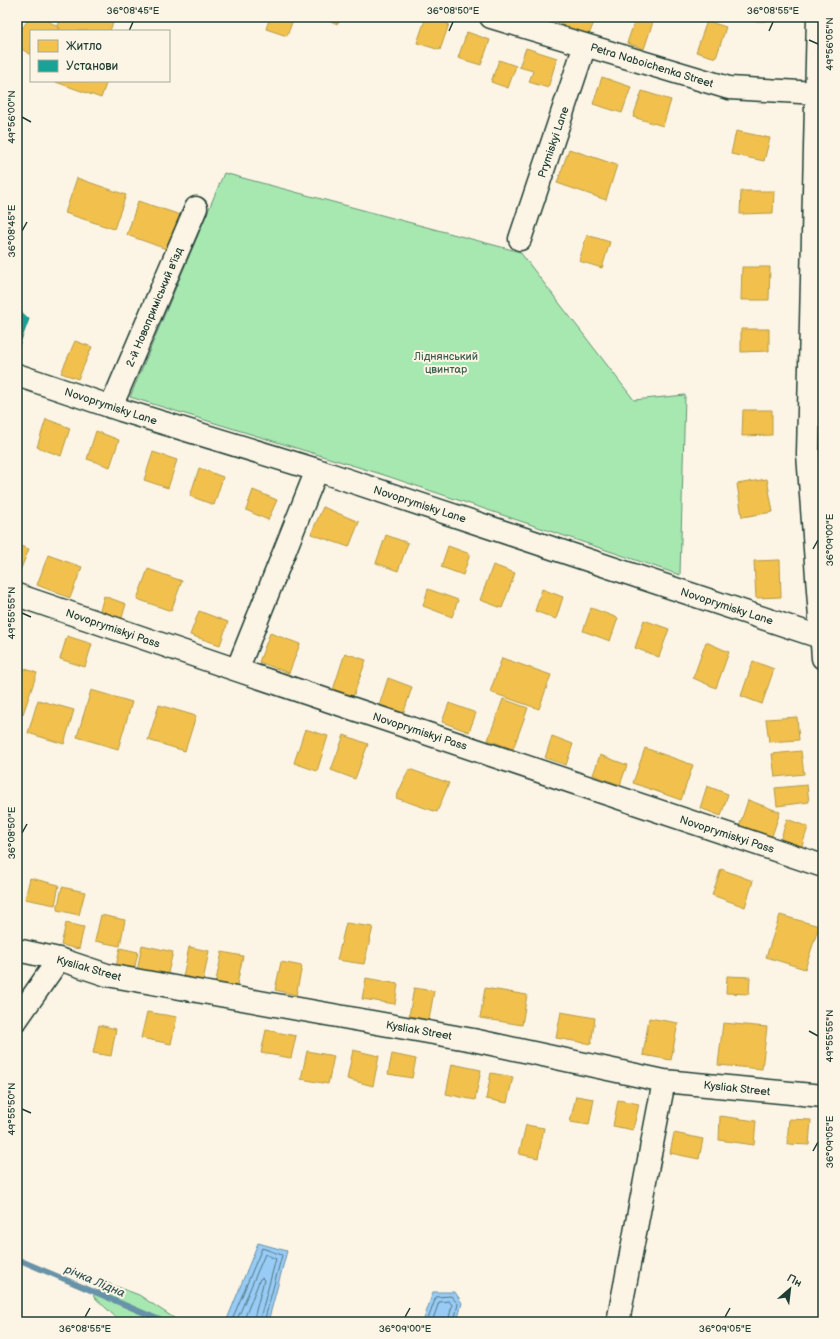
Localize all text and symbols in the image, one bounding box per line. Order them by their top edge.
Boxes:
text: 36°08'45"E [107,5,160,17]
text: 36°08'50"E [427,5,480,17]
text: 36°08'55"E [747,5,800,17]
text: 49°56'05"N [824,17,836,71]
legend [30,30,170,82]
text: Житло [66,39,102,54]
street label: Petra Naboichenka Street [589,41,715,91]
text: Установи [66,59,118,74]
text: 49°56'00"N [6,90,18,144]
street label: Prymiskyi Lane [535,104,572,180]
text: 36°08'45"E [6,204,18,257]
street label: 2-й Новоприміський в'їзд [123,245,186,369]
park label: Ліднянський цвинтар [413,350,478,376]
street label: Novoprymisky Lane [63,385,159,428]
street label: Novoprymisky Lane [372,483,468,526]
text: 36°09'00"E [824,513,836,566]
street label: Novoprymisky Lane [679,585,775,628]
text: 49°55'55"N [6,587,18,639]
street label: Novoprymiskyi Pass [64,606,162,651]
street label: Novoprymiskyi Pass [371,710,469,753]
text: 36°08'50"E [6,806,18,859]
street label: Novoprymiskyi Pass [678,813,776,856]
street label: Kysliak Street [55,953,123,984]
text: 49°55'55"N [824,1010,836,1062]
street label: Kysliak Street [385,1018,454,1043]
street label: Kysliak Street [703,1079,771,1099]
text: 49°55'50"N [6,1082,18,1136]
text: 36°09'05"E [824,1115,836,1168]
water label: річка Лідна [61,1262,127,1301]
north arrow [770,1269,810,1309]
text: Пн [785,1271,804,1290]
text: 36°08'55"E [59,1323,112,1335]
text: 36°09'00"E [379,1323,432,1335]
text: 36°09'05"E [699,1323,752,1335]

